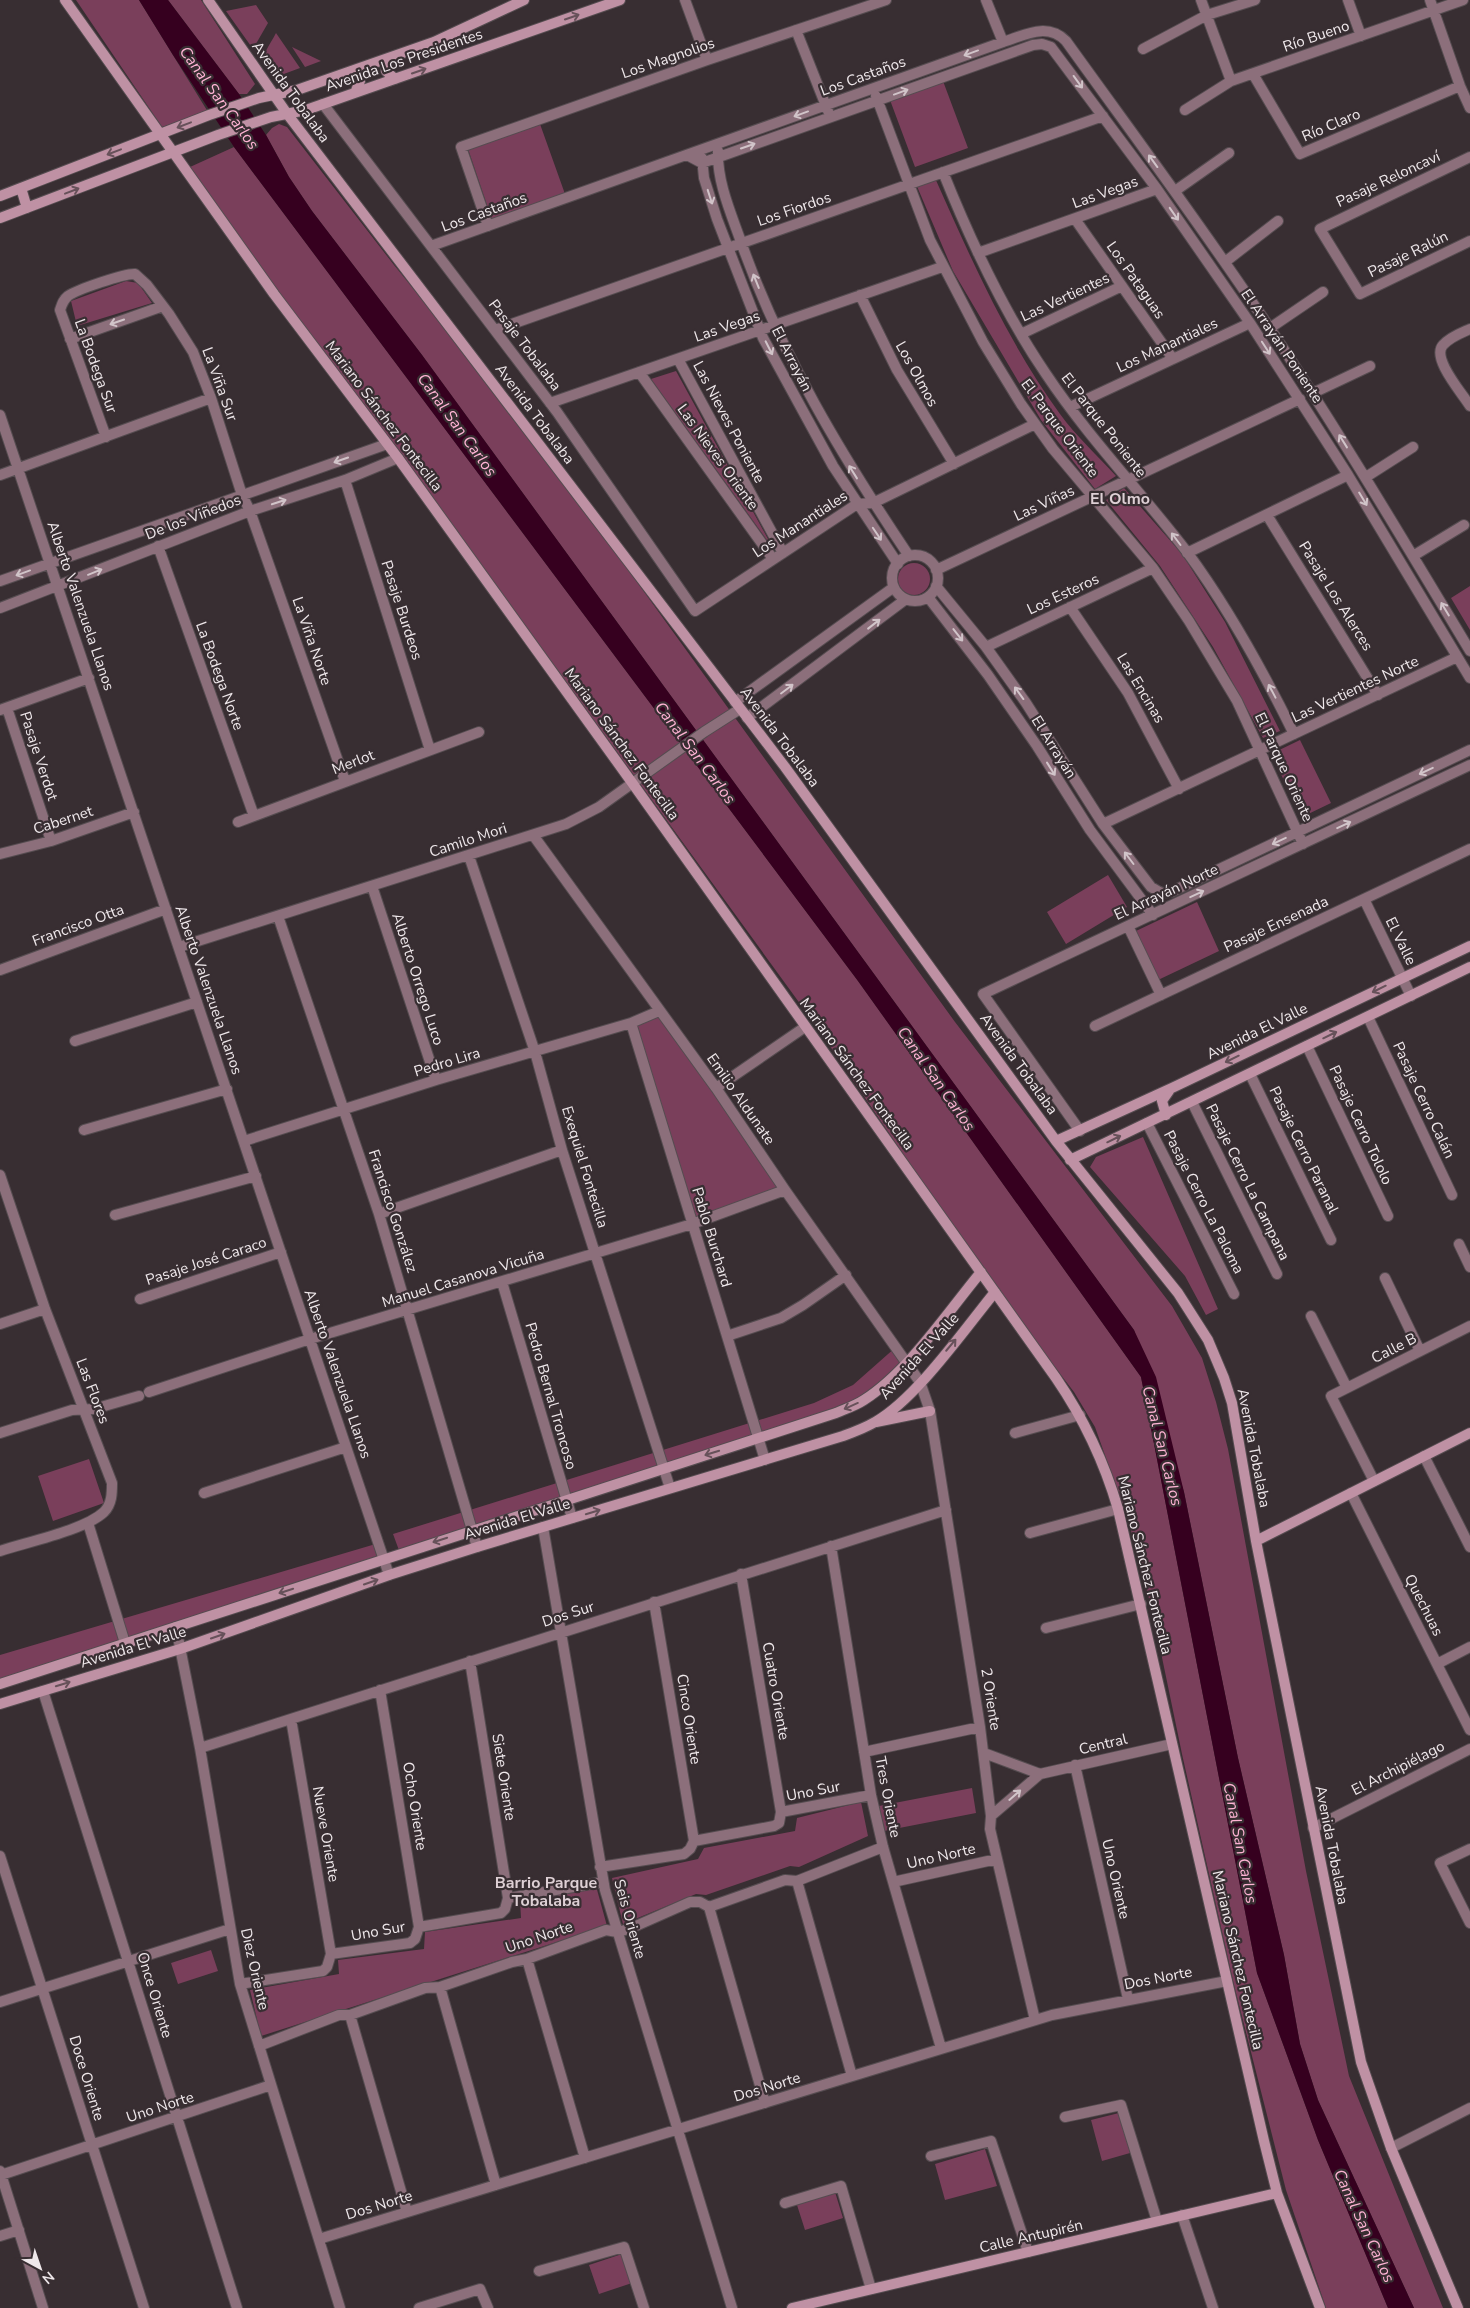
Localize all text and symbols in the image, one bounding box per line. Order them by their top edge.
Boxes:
one-way arrow [564,12,579,21]
street label: Río Bueno [1280,15,1352,57]
street label: Avenida Los Presidentes [323,24,485,96]
street label: Los Magnolios [619,33,717,83]
street label: Avenida Tobalaba [247,37,335,147]
water label: Canal San Carlos [174,42,264,154]
one-way arrow [963,49,979,58]
street label: Los Castaños [817,51,909,101]
one-way arrow [410,66,426,75]
one-way arrow [1073,75,1084,88]
one-way arrow [893,87,909,96]
street label: Río Claro [1299,104,1363,146]
one-way arrow [794,110,809,119]
one-way arrow [177,121,193,130]
one-way arrow [740,141,755,150]
street label: Pasaje Reloncaví [1333,145,1445,212]
one-way arrow [107,148,122,157]
one-way arrow [1148,155,1159,168]
street label: Las Vegas [1069,171,1141,213]
one-way arrow [65,185,80,194]
street label: Los Castaños [438,187,530,237]
street label: Los Fiordos [754,187,834,231]
one-way arrow [705,189,715,205]
one-way arrow [1169,207,1179,221]
street label: Pasaje Ralún [1365,226,1451,282]
street label: Los Pataguas [1102,237,1170,323]
street label: Las Vertientes [1017,268,1113,326]
one-way arrow [750,273,759,288]
street label: El Arrayán Poniente [1236,285,1328,407]
street label: Pasaje Tobalaba [484,295,566,395]
street label: Las Vegas [691,305,763,347]
street label: Los Manantiales [1113,313,1221,377]
street label: La Bodega Sur [70,316,123,416]
one-way arrow [110,318,125,327]
street label: El Arrayán [767,323,817,395]
street label: Mariano Sánchez Fontecilla [321,337,447,495]
street label: Los Olmos [891,338,943,410]
one-way arrow [1261,340,1271,354]
one-way arrow [764,341,774,356]
street label: La Viña Sur [197,344,243,424]
street label: Las Nieves Poniente [688,358,770,487]
street label: Avenida Tobalaba [491,360,579,468]
water label: Canal San Carlos [412,369,502,481]
street label: El Parque Poniente [1057,369,1151,481]
street label: El Parque Oriente [1016,375,1104,481]
street label: Las Nieves Oriente [673,400,763,514]
one-way arrow [1337,434,1347,448]
one-way arrow [334,456,350,465]
one-way arrow [848,465,858,479]
street label: Las Viñas [1010,480,1078,526]
street label: Los Manantiales [749,486,851,562]
district label: El Olmo [1090,488,1150,510]
street label: De los Viñedos [142,490,244,544]
one-way arrow [1358,492,1368,506]
one-way arrow [271,496,287,506]
street label: Alberto Valenzuela Llanos [43,519,119,693]
one-way arrow [872,527,882,541]
one-way arrow [1171,533,1182,546]
street label: Pasaje Los Alerces [1294,537,1378,655]
street label: Pasaje Burdeos [376,558,428,662]
one-way arrow [87,566,102,576]
one-way arrow [16,569,31,578]
street label: Los Esteros [1024,569,1102,619]
street label: La Viña Norte [287,594,337,688]
one-way arrow [1439,603,1449,617]
one-way arrow [867,618,880,629]
street label: La Bodega Norte [191,619,249,733]
one-way arrow [952,629,963,642]
street label: Las Encinas [1112,649,1170,727]
street label: Las Vertientes Norte [1288,651,1422,727]
street label: Mariano Sánchez Fontecilla [560,664,684,824]
street label: Avenida Tobalaba [736,683,824,791]
one-way arrow [1267,683,1277,698]
one-way arrow [779,684,793,694]
one-way arrow [1014,687,1024,701]
water label: Canal San Carlos [649,697,741,809]
street label: Pasaje Verdot [15,709,63,804]
street label: El Parque Oriente [1250,709,1318,825]
street label: El Arrayán [1027,712,1081,782]
street label: Merlot [329,745,378,779]
one-way arrow [1046,761,1056,775]
one-way arrow [1419,767,1434,777]
street label: Cabernet [31,801,96,839]
street label: Camilo Mori [427,818,509,862]
one-way arrow [1336,819,1351,829]
one-way arrow [1272,836,1287,846]
one-way arrow [1123,852,1134,865]
street label: El Arrayán Norte [1111,859,1221,925]
one-way arrow [1189,889,1204,898]
street label: Pasaje Ensenada [1220,891,1332,957]
street label: Francisco Otta [29,899,127,951]
street label: Alberto Valenzuela Llanos [171,903,247,1077]
street label: Alberto Orrego Luco [387,910,449,1048]
street label: El Valle [1381,914,1421,968]
one-way arrow [1371,984,1386,994]
street label: Mariano Sánchez Fontecilla [795,994,919,1154]
street label: Avenida El Valle [1203,998,1311,1064]
street label: Avenida Tobalaba [975,1009,1063,1119]
water label: Canal San Carlos [892,1022,980,1136]
one-way arrow [1322,1030,1337,1039]
street label: Pasaje Cerro Calán [1388,1038,1460,1162]
street label: Pedro Lira [411,1042,483,1082]
street label: Emilio Aldunate [702,1049,780,1149]
one-way arrow [1225,1055,1240,1065]
street label: Pasaje Cerro Tololo [1325,1062,1397,1188]
street label: Pasaje Cerro Paranal [1264,1083,1344,1217]
street label: Pasaje Cerro La Campana [1201,1100,1295,1264]
street label: Exequiel Fontecilla [557,1104,613,1230]
street label: Pasaje Cerro La Paloma [1159,1127,1249,1277]
one-way arrow [1106,1134,1121,1143]
street label: Francisco González [364,1147,422,1275]
street label: Pablo Burchard [687,1185,737,1289]
street label: Pasaje José Caraco [143,1232,269,1290]
street label: Manuel Casanova Vicuña [379,1244,547,1312]
street label: Alberto Valenzuela Llanos [300,1287,376,1461]
street label: Avenida El Valle [875,1308,963,1404]
street label: Pedro Bernal Troncoso [520,1320,582,1472]
street label: Calle B [1368,1328,1420,1368]
one-way arrow [946,1339,957,1352]
street label: Las Flores [71,1355,115,1427]
water label: Canal San Carlos [1136,1384,1188,1509]
street label: Avenida Tobalaba [1233,1387,1275,1509]
one-way arrow [844,1402,859,1412]
one-way arrow [704,1449,720,1459]
street label: Mariano Sánchez Fontecilla [1113,1474,1177,1656]
street label: Avenida El Valle [462,1493,573,1545]
one-way arrow [585,1506,601,1516]
one-way arrow [433,1536,448,1545]
street label: Quechuas [1400,1571,1448,1639]
one-way arrow [363,1577,379,1586]
one-way arrow [278,1587,294,1597]
street label: Dos Sur [539,1596,597,1632]
street label: Avenida El Valle [78,1621,189,1673]
one-way arrow [210,1630,226,1640]
street label: Cuatro Oriente [758,1641,794,1742]
street label: 2 Oriente [976,1666,1006,1732]
street label: Cinco Oriente [672,1672,706,1766]
one-way arrow [55,1679,71,1689]
street label: Central [1077,1729,1130,1759]
street label: Siete Oriente [487,1732,521,1822]
street label: El Archipiélago [1348,1736,1448,1800]
street label: Tres Oriente [870,1755,906,1839]
street label: Ocho Oriente [398,1760,432,1852]
street label: Uno Sur [784,1776,842,1806]
water label: Canal San Carlos [1217,1781,1263,1906]
street label: Avenida Tobalaba [1311,1784,1353,1906]
street label: Nueve Oriente [308,1785,344,1883]
one-way arrow [1009,1789,1022,1801]
street label: Uno Oriente [1097,1837,1135,1921]
street label: Uno Norte [905,1838,977,1874]
street label: Mariano Sánchez Fontecilla [1208,1868,1268,2052]
district label: Barrio Parque Tobalaba [495,1872,598,1912]
street label: Seis Oriente [609,1877,651,1961]
street label: Uno Sur [349,1916,407,1946]
street label: Uno Norte [503,1916,575,1958]
street label: Diez Oriente [236,1926,274,2012]
street label: Once Oriente [132,1950,178,2040]
street label: Dos Norte [1122,1962,1194,1994]
street label: Doce Oriente [65,2033,109,2123]
street label: Dos Norte [731,2067,803,2107]
street label: Uno Norte [124,2087,196,2127]
water label: Canal San Carlos [1328,2166,1400,2287]
street label: Dos Norte [343,2185,415,2225]
street label: Calle Antupirén [977,2214,1085,2258]
north arrow [15,2243,65,2293]
text: N [38,2267,58,2288]

